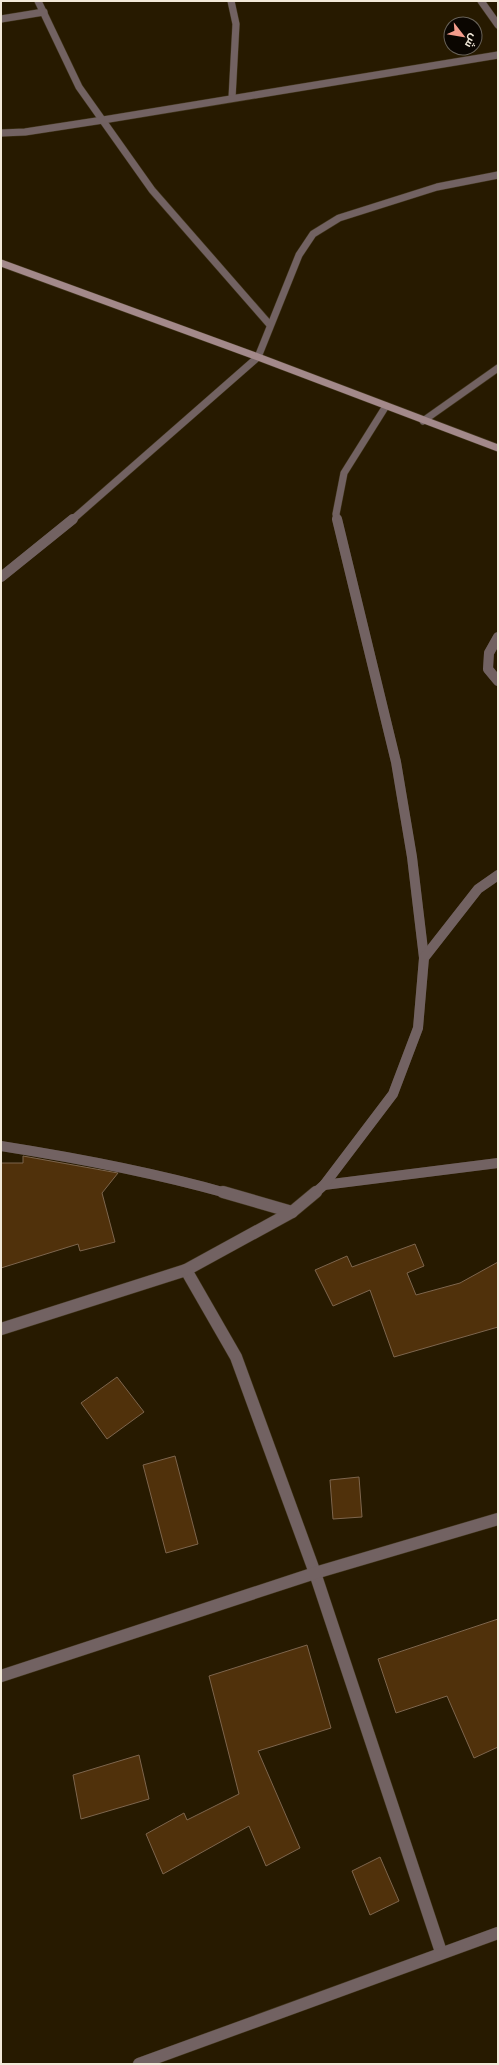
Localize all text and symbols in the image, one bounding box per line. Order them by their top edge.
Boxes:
north arrow [443,16,483,56]
text: ش [462,31,480,50]

